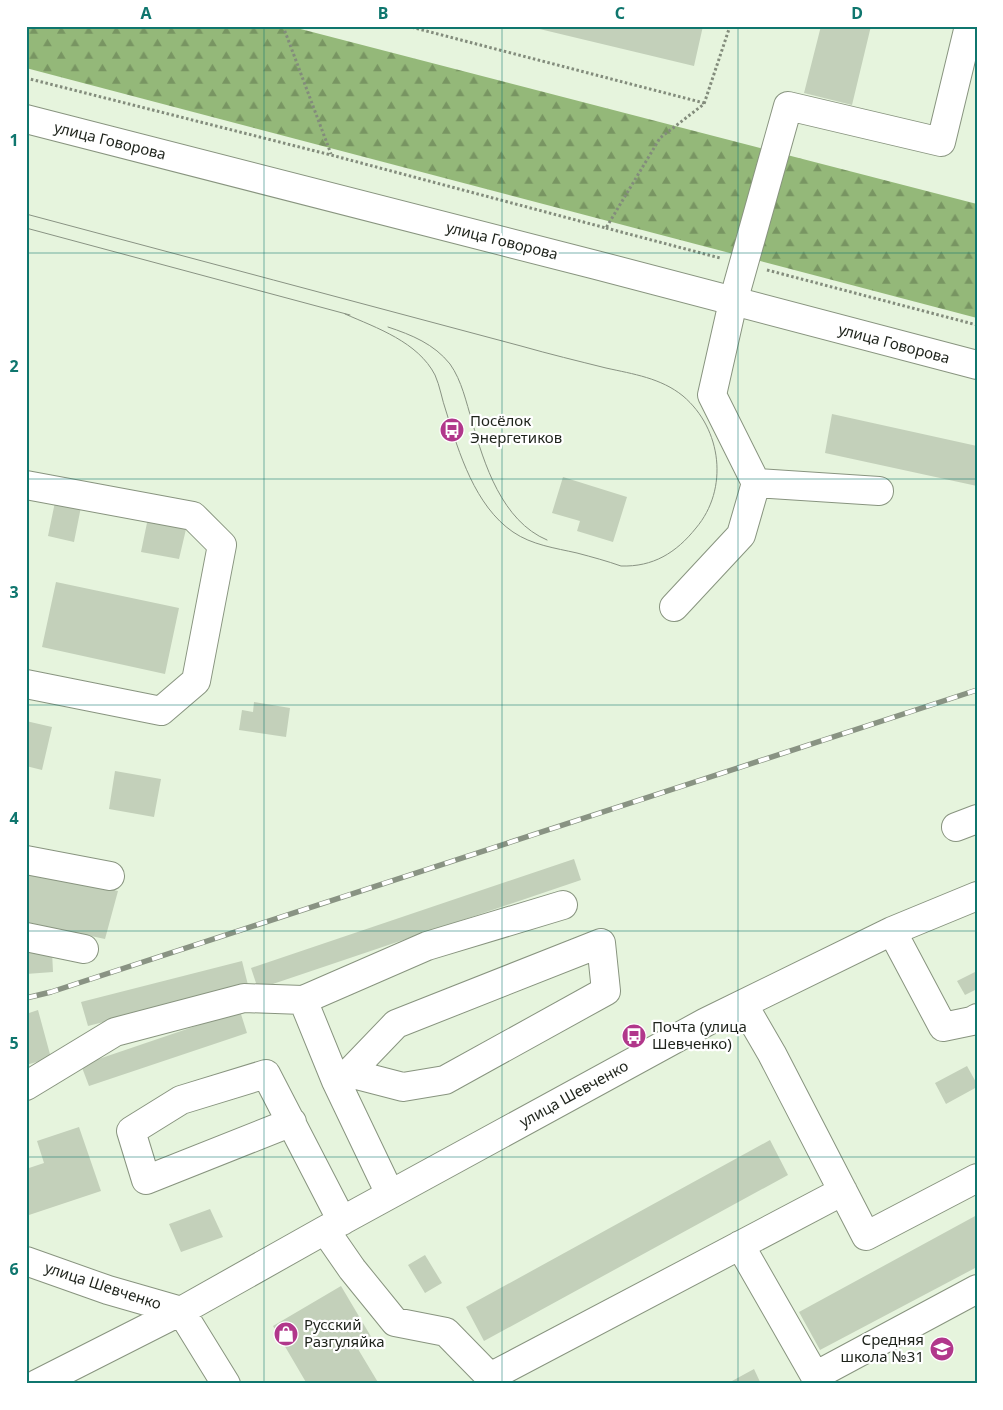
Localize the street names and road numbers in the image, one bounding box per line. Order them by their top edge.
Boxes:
street label: улица Говорова [52,116,168,164]
street label: улица Говорова [444,216,560,264]
street label: улица Говорова [836,319,952,368]
street label: улица Шевченко [516,1055,632,1131]
street label: улица Шевченко [42,1257,164,1313]

